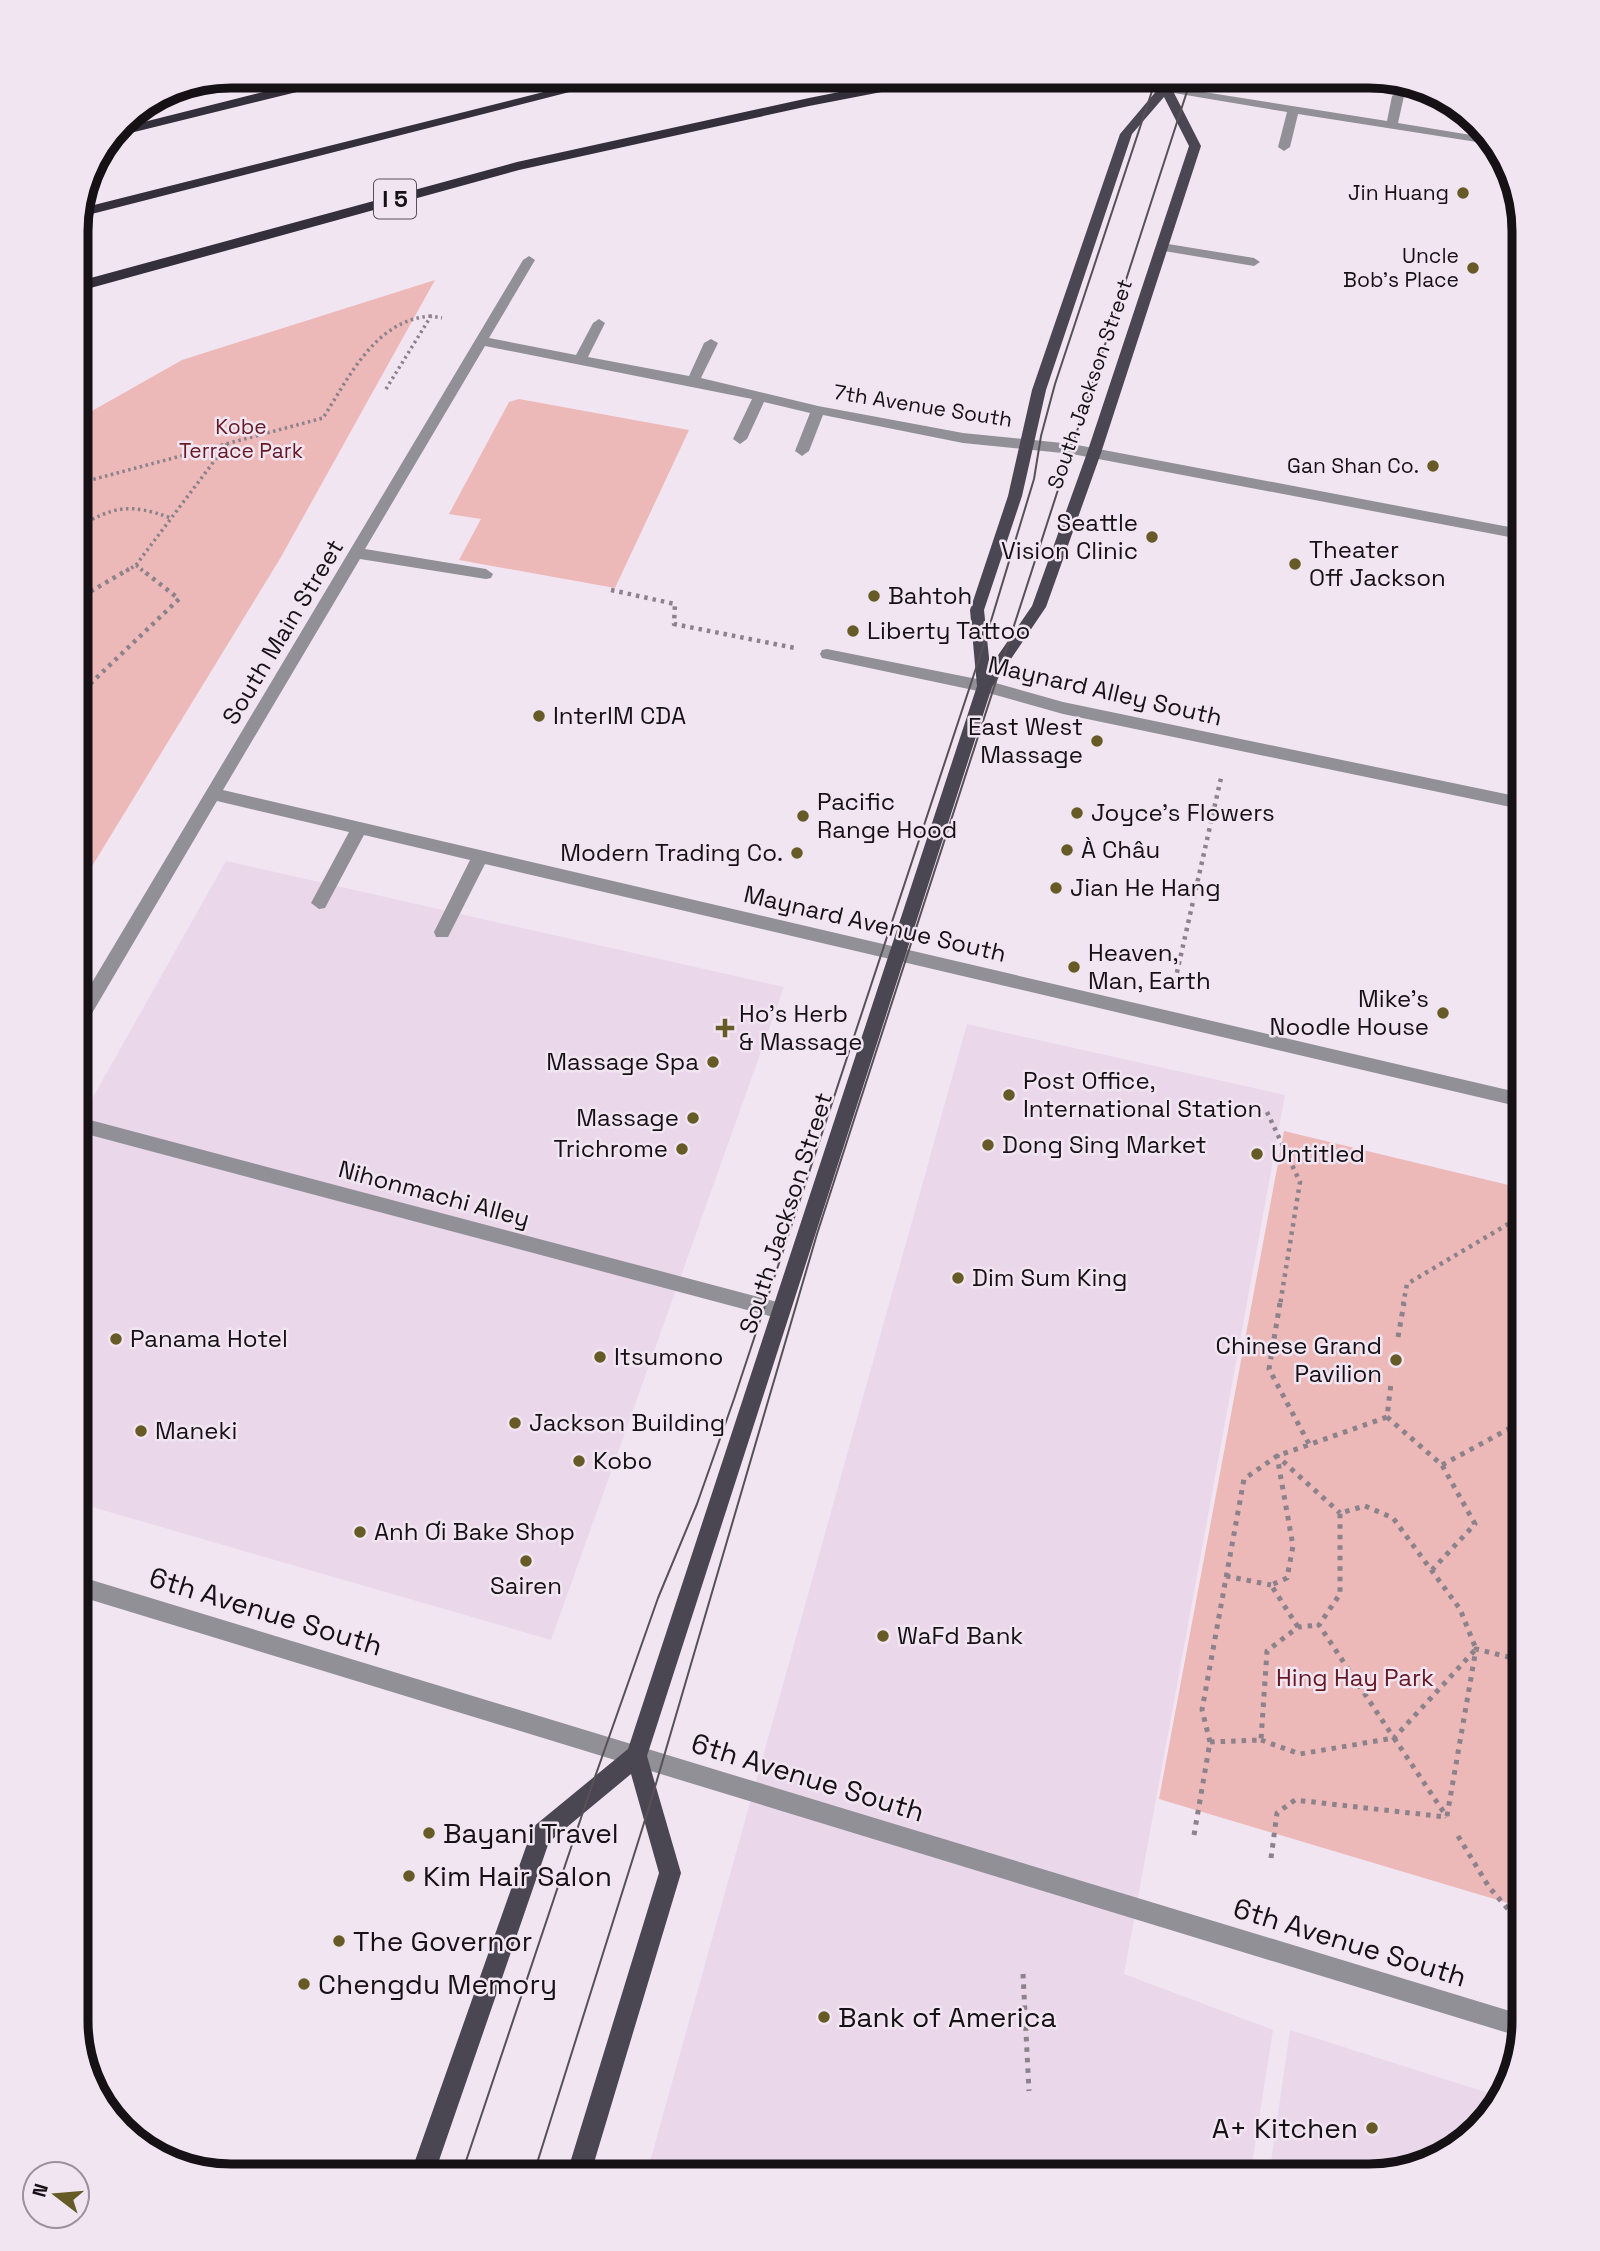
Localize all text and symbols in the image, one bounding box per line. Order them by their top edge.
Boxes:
place label: Jin Huang [1348,179,1449,206]
road number: I 5 [374,180,416,218]
marker: Jin Huang [1455,185,1471,201]
place label: Uncle Bob's Place [1343,242,1459,293]
marker: Uncle Bob's Place [1465,260,1481,276]
street label: South Jackson Street [1041,275,1138,492]
street label: 7th Avenue South [832,378,1014,433]
park label: Kobe Terrace Park [179,413,303,464]
place label: Gan Shan Co. [1287,452,1419,479]
marker: Gan Shan Co. [1425,458,1441,474]
place label: Seattle Vision Clinic [1001,507,1138,566]
marker: Seattle Vision Clinic [1144,529,1160,545]
street label: South Main Street [215,533,350,730]
place label: Theater Off Jackson [1309,534,1446,593]
marker: Theater Off Jackson [1287,556,1303,572]
place label: Bahtoh [888,580,972,611]
marker: Bahtoh [866,588,882,604]
place label: Liberty Tattoo [867,615,1030,646]
marker: Liberty Tattoo [845,623,861,639]
street label: Maynard Alley South [985,648,1225,733]
place label: InterIM CDA [553,700,686,731]
marker: InterIM CDA [531,708,547,724]
place label: East West Massage [968,711,1083,770]
marker: East West Massage [1089,733,1105,749]
place label: Pacific Range Hood [817,786,957,845]
place label: Joyce's Flowers [1091,797,1275,828]
marker: Joyce's Flowers [1069,805,1085,821]
marker: Pacific Range Hood [795,808,811,824]
place label: À Châu [1081,834,1160,865]
place label: Modern Trading Co. [560,837,783,868]
marker: À Châu [1059,842,1075,858]
marker: Modern Trading Co. [789,845,805,861]
place label: Jian He Hang [1070,872,1221,903]
street label: Maynard Avenue South [741,878,1009,969]
marker: Jian He Hang [1048,880,1064,896]
place label: Heaven, Man, Earth [1088,937,1211,996]
marker: Heaven, Man, Earth [1066,959,1082,975]
place label: Mike's Noodle House [1270,983,1429,1042]
place label: Ho's Herb & Massage [739,998,862,1057]
marker: Mike's Noodle House [1435,1005,1451,1021]
marker: Ho's Herb & Massage [717,1020,733,1036]
place label: Massage Spa [546,1046,699,1077]
marker: Massage Spa [705,1054,721,1070]
place label: Post Office, International Station [1023,1065,1262,1124]
marker: Post Office, International Station [1001,1087,1017,1103]
street label: South Jackson Street [732,1088,839,1337]
place label: Massage [576,1102,679,1133]
marker: Massage [685,1110,701,1126]
place label: Dong Sing Market [1002,1129,1207,1160]
place label: Trichrome [553,1133,668,1164]
marker: Dong Sing Market [980,1137,996,1153]
place label: Untitled [1271,1138,1365,1169]
marker: Trichrome [674,1141,690,1157]
marker: Untitled [1249,1146,1265,1162]
street label: Nihonmachi Alley [335,1153,533,1234]
place label: Dim Sum King [972,1262,1127,1293]
marker: Dim Sum King [950,1270,966,1286]
place label: Panama Hotel [130,1323,288,1354]
place label: Chinese Grand Pavilion [1216,1330,1382,1389]
marker: Panama Hotel [108,1331,124,1347]
place label: Itsumono [614,1341,723,1372]
marker: Itsumono [592,1349,608,1365]
marker: Chinese Grand Pavilion [1388,1352,1404,1368]
place label: Jackson Building [529,1407,725,1438]
place label: Maneki [155,1415,237,1446]
marker: Jackson Building [507,1415,523,1431]
marker: Maneki [133,1423,149,1439]
place label: Kobo [593,1445,652,1476]
marker: Kobo [571,1453,587,1469]
place label: Anh Ơi Bake Shop [374,1516,575,1547]
marker: Anh Ơi Bake Shop [352,1524,368,1540]
marker: Sairen [518,1553,534,1569]
street label: 6th Avenue South [145,1558,387,1664]
place label: Sairen [490,1570,562,1601]
place label: WaFd Bank [897,1620,1023,1651]
marker: WaFd Bank [875,1628,891,1644]
park label: Hing Hay Park [1276,1662,1434,1693]
street label: 6th Avenue South [687,1724,929,1830]
place label: Bayani Travel [443,1815,619,1851]
marker: Bayani Travel [421,1825,437,1841]
place label: Kim Hair Salon [423,1858,612,1894]
marker: Kim Hair Salon [401,1868,417,1884]
street label: 6th Avenue South [1229,1889,1471,1995]
place label: The Governor [353,1923,532,1959]
marker: The Governor [331,1933,347,1949]
place label: Chengdu Memory [318,1966,557,2002]
marker: Chengdu Memory [296,1976,312,1992]
place label: Bank of America [838,1999,1057,2035]
marker: Bank of America [816,2009,832,2025]
place label: A+ Kitchen [1212,2110,1358,2146]
marker: A+ Kitchen [1364,2120,1380,2136]
north arrow [21,2160,91,2230]
text: N [26,2181,54,2200]

